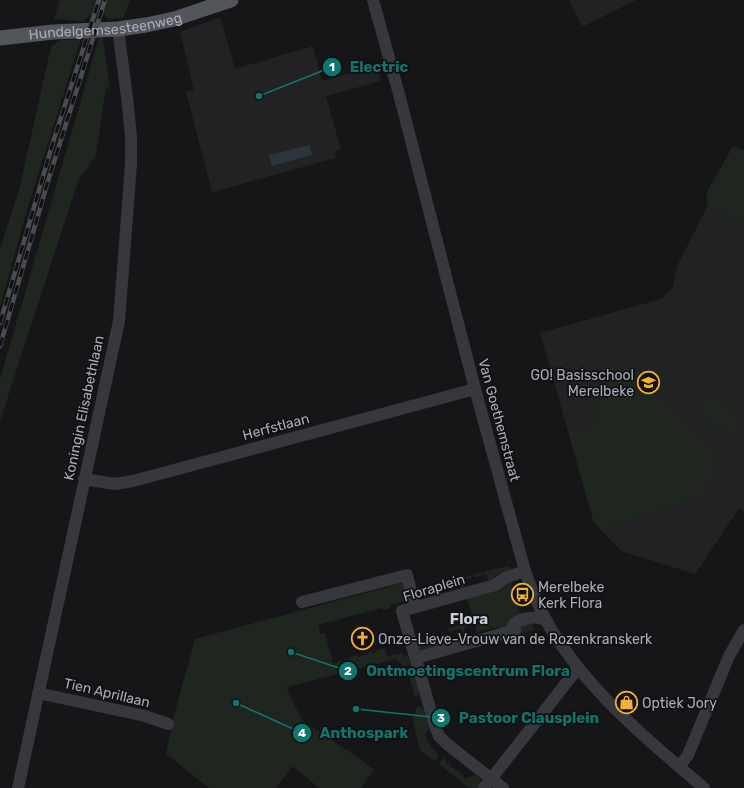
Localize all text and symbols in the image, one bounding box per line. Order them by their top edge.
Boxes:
street label: Hundelgemsesteenweg [28,8,184,43]
callout: Electric [322,53,416,80]
text: Electric [350,58,408,76]
text: 1 [329,60,335,74]
street label: Koningin Elisabethlaan [60,334,108,482]
street label: Van Goethemstraat [474,357,524,484]
place label: GO! Basisschool Merelbeke [531,367,634,400]
school or university icon: GO! Basisschool Merelbeke [636,370,662,396]
street label: Herfstlaan [241,410,311,444]
street label: Floraplein [401,571,467,605]
place label: Merelbeke Kerk Flora [538,579,604,612]
bus stop icon: Merelbeke Kerk Flora [509,582,535,608]
district label: Flora [450,610,488,628]
church icon: Onze-Lieve-Vrouw van de Rozenkranskerk [350,626,376,652]
place label: Onze-Lieve-Vrouw van de Rozenkranskerk [378,631,653,648]
callout: Ontmoetingscentrum Flora [338,657,578,684]
text: Ontmoetingscentrum Flora [366,662,570,680]
text: 2 [344,664,352,678]
street label: Tien Aprillaan [62,675,152,711]
shop icon: Optiek Jory [613,690,639,716]
place label: Optiek Jory [642,695,717,712]
callout: Pastoor Clausplein [431,705,607,732]
text: Pastoor Clausplein [459,709,599,727]
text: 3 [437,711,445,725]
callout: Anthospark [292,719,416,746]
text: Anthospark [320,724,408,742]
text: 4 [298,726,306,740]

